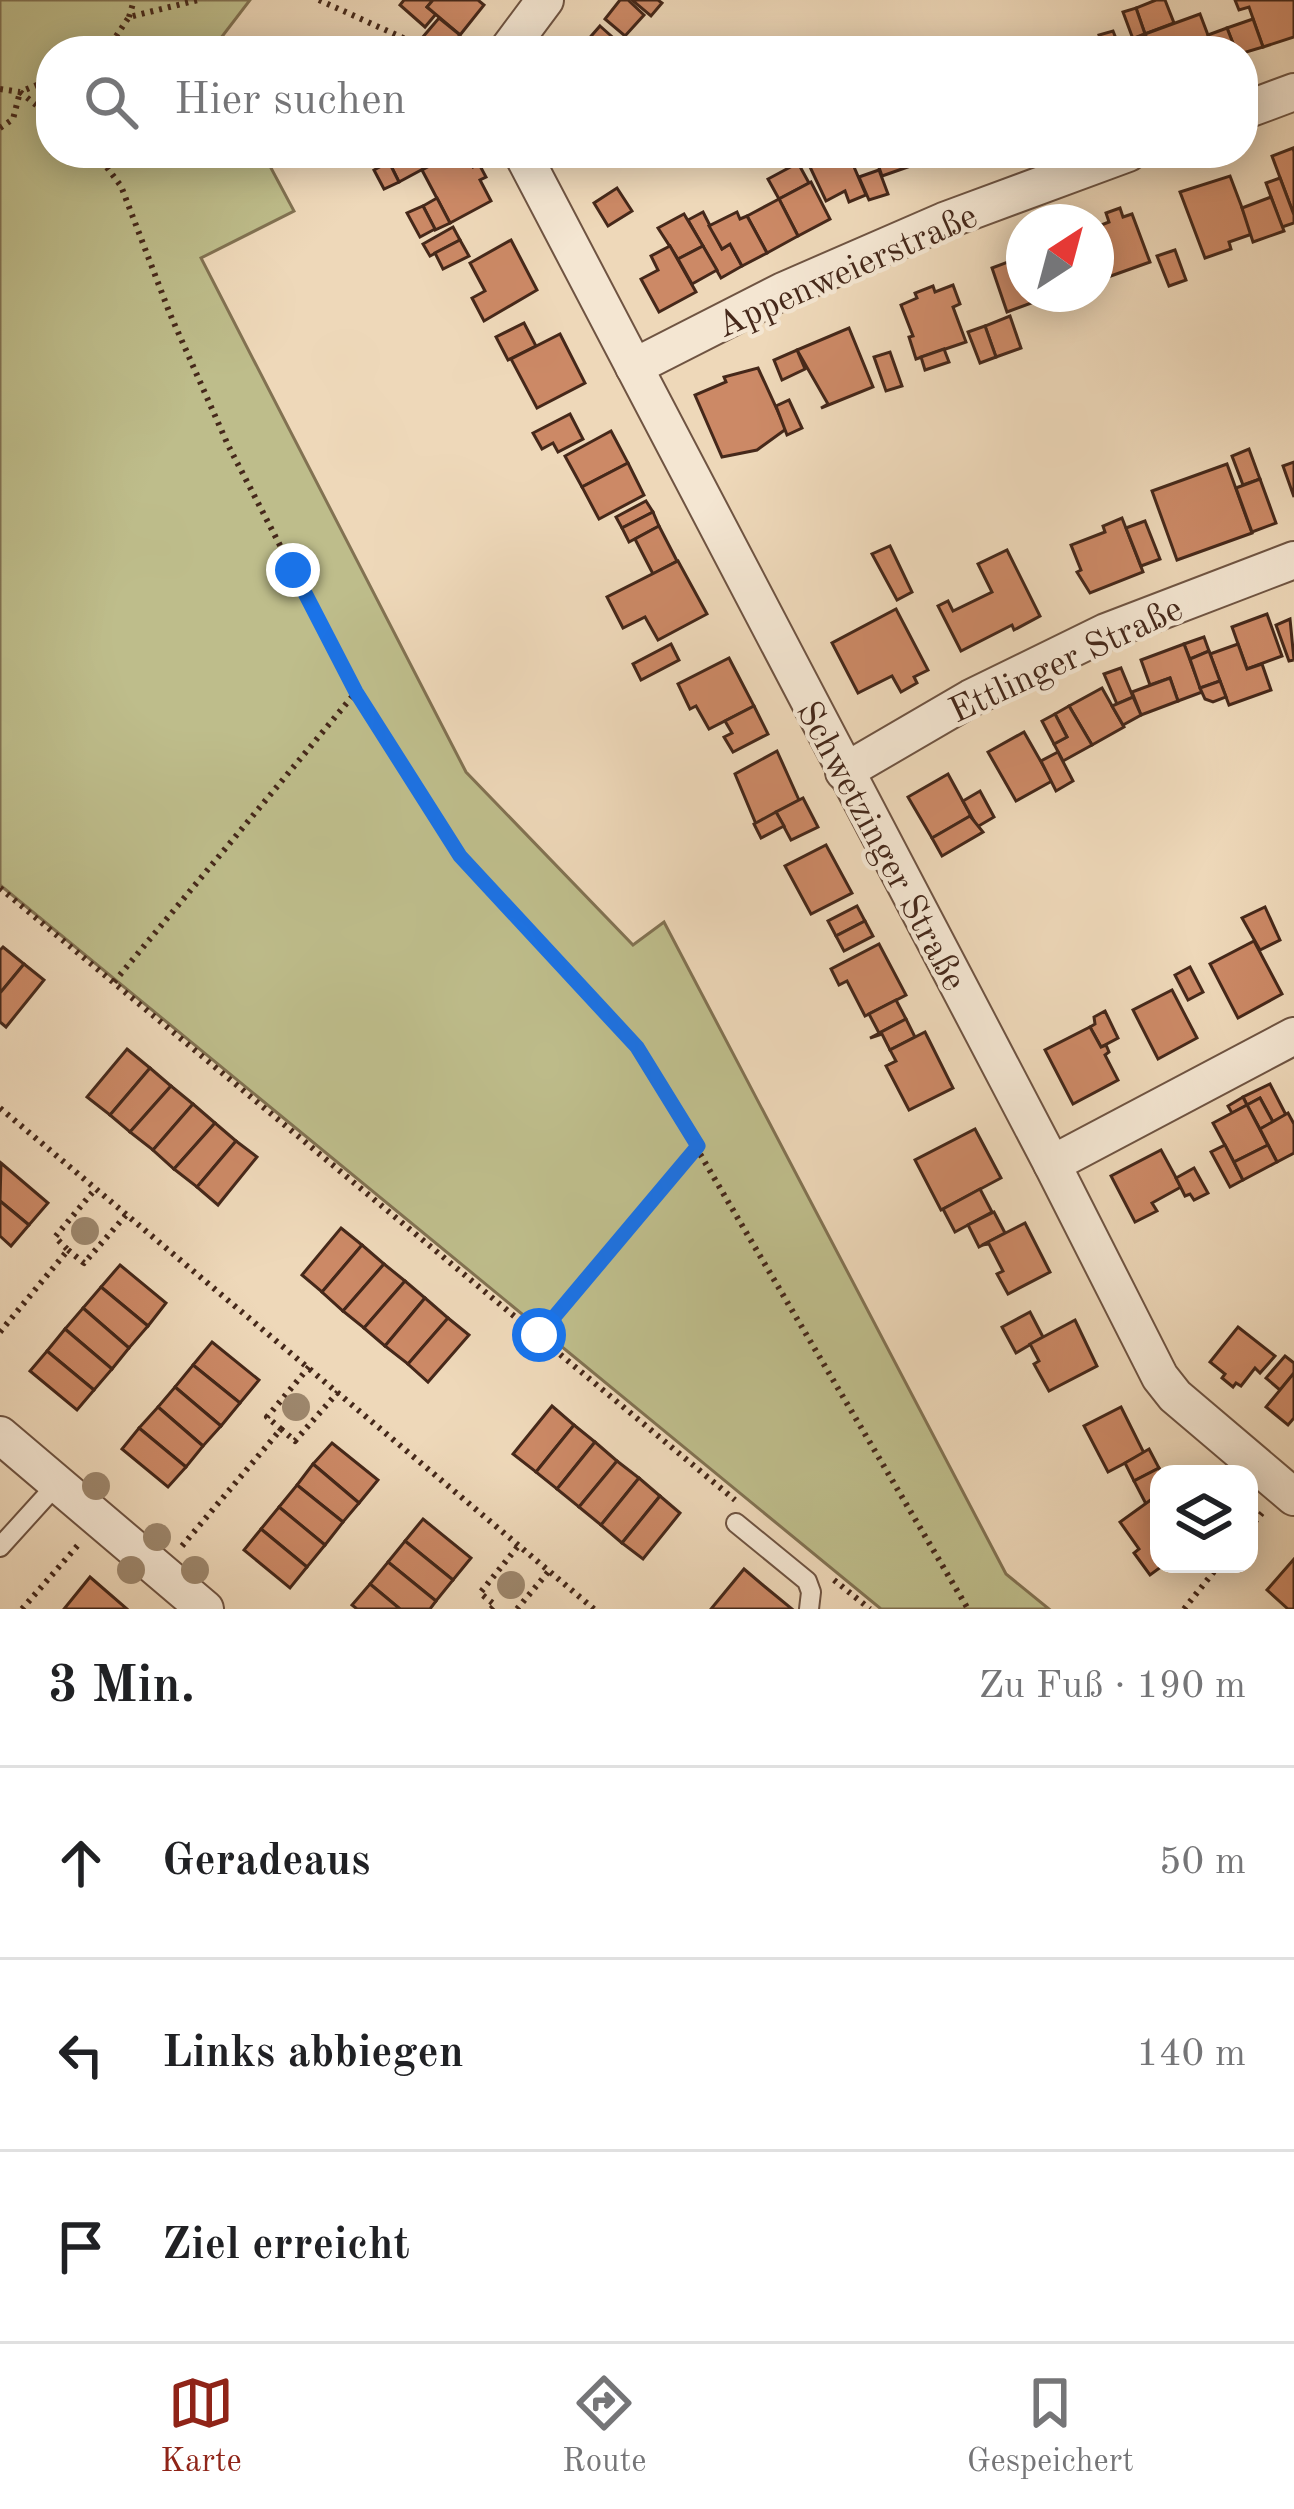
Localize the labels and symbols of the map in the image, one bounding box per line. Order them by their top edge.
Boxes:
street label: Appenweierstraße [712,199,983,346]
north arrow [1006,204,1114,312]
route end [266,543,320,597]
street label: Ettlinger Straße [945,592,1189,731]
street label: Schwetzinger Straße [788,696,971,997]
route start [512,1308,566,1362]

